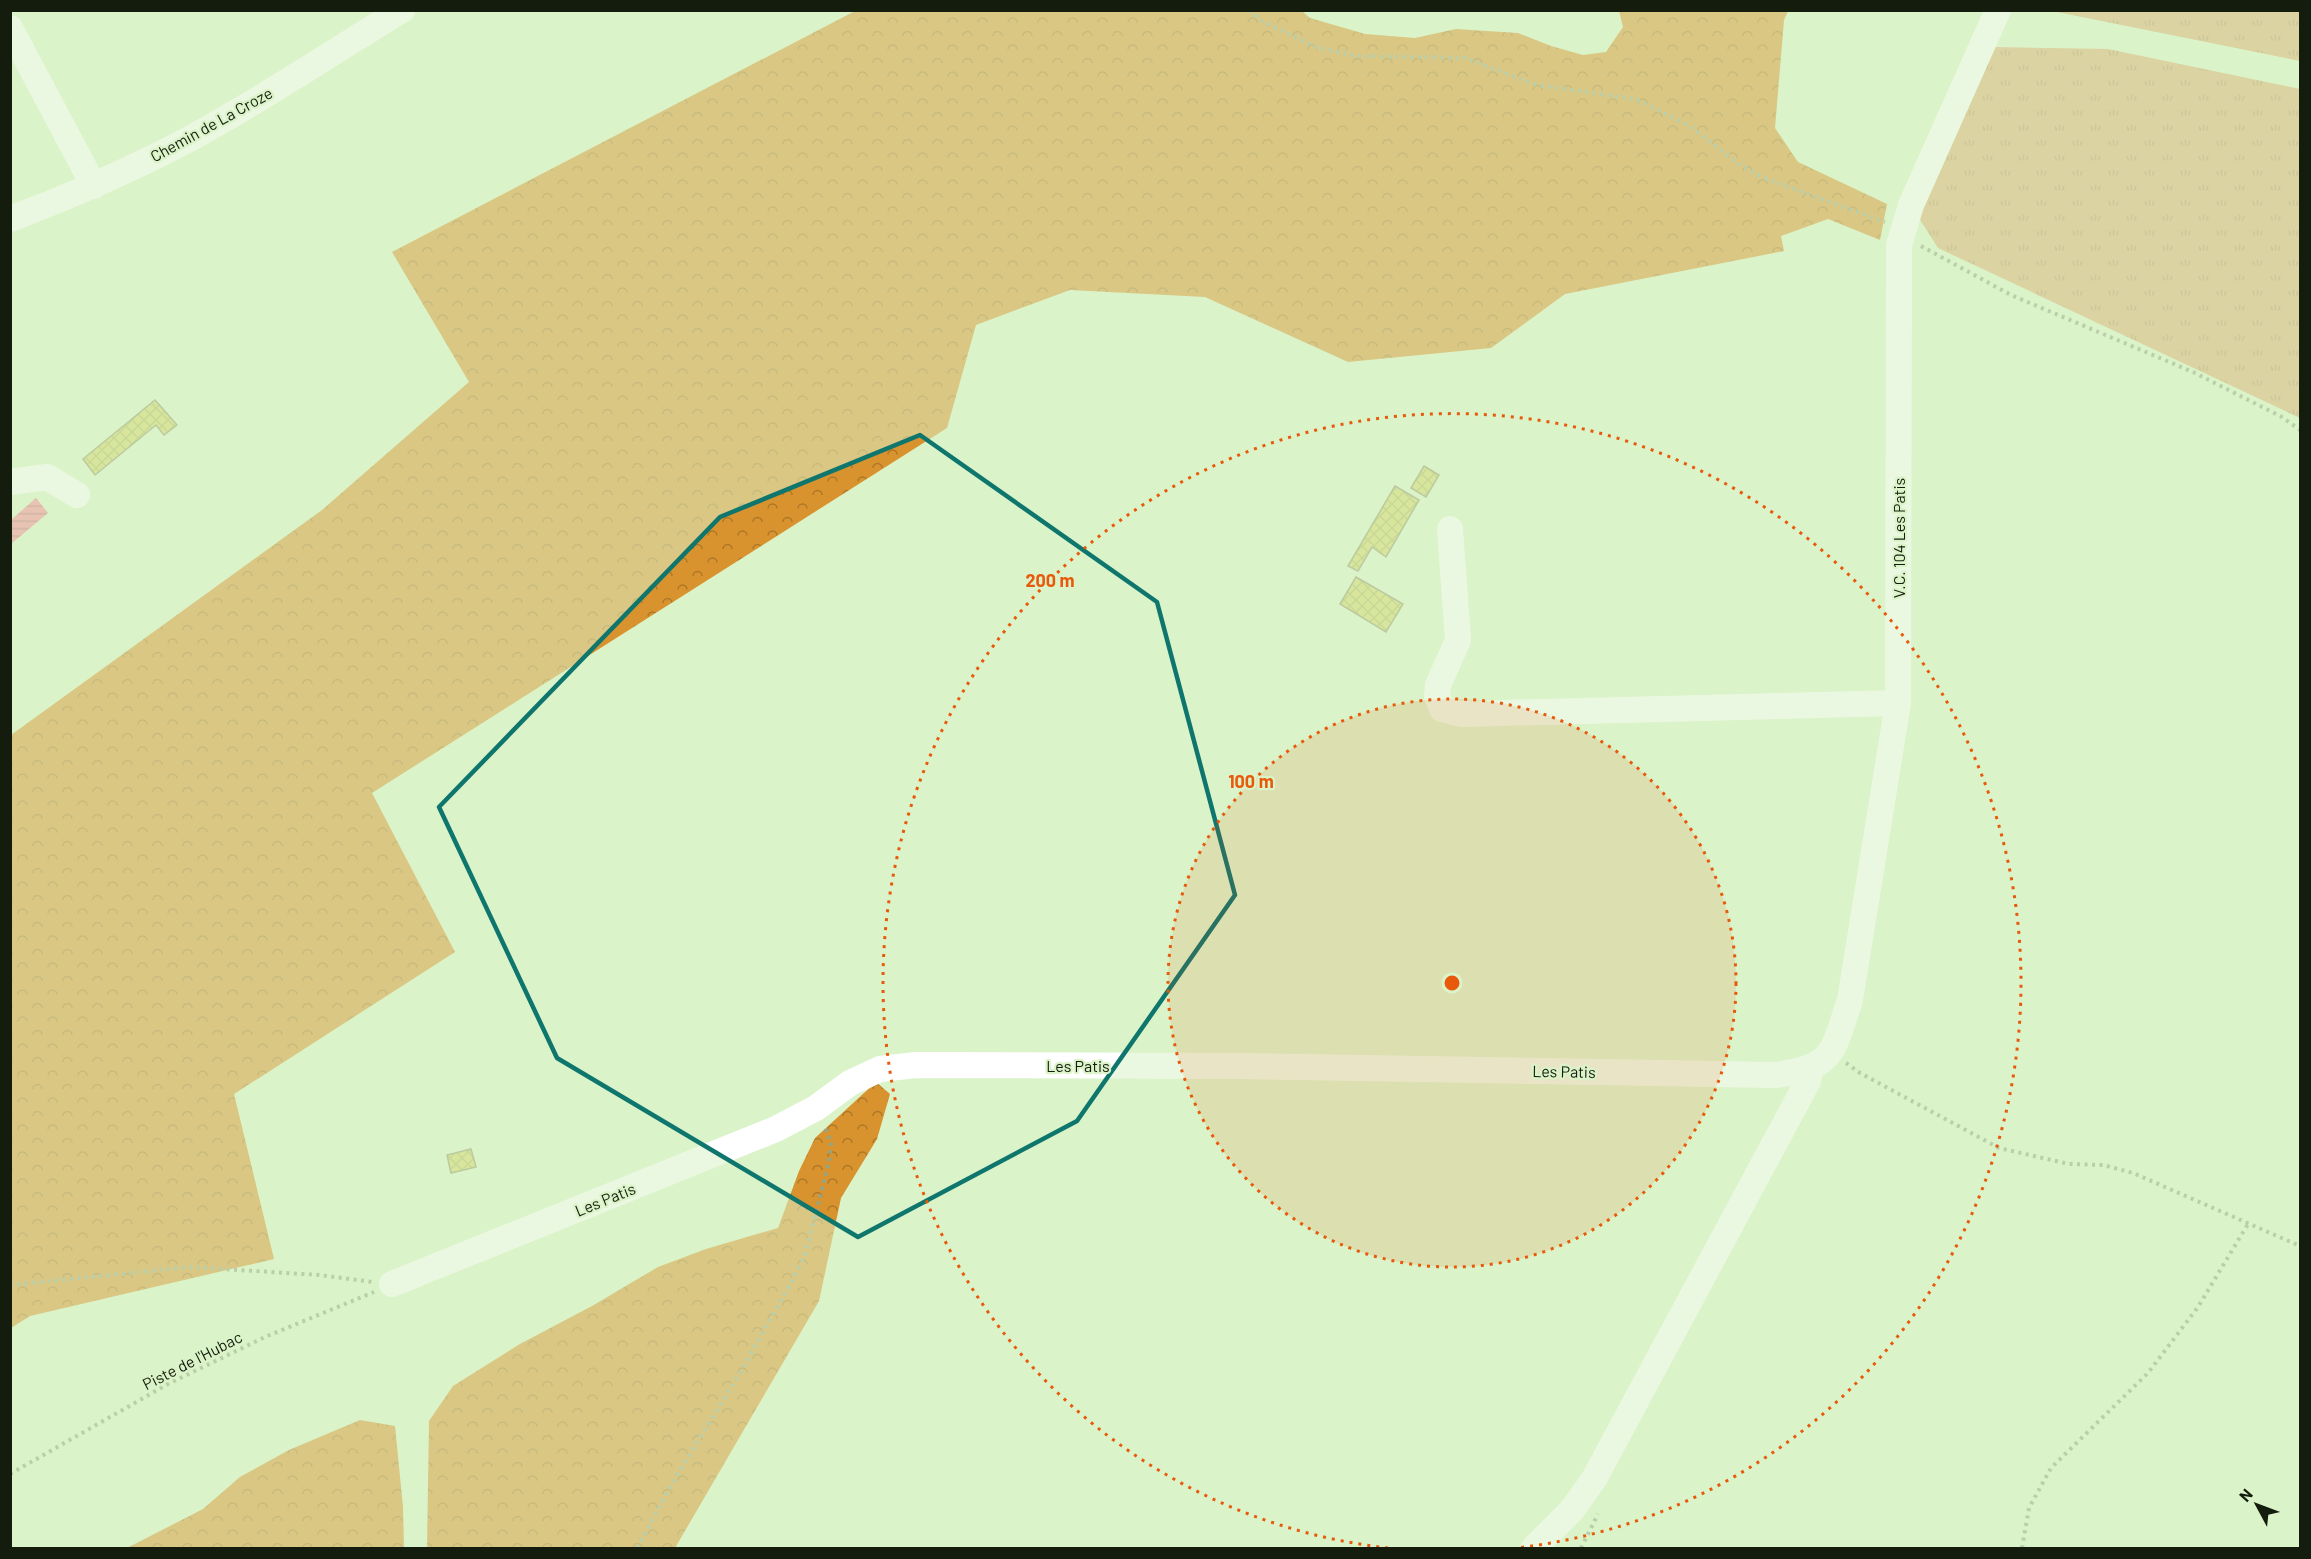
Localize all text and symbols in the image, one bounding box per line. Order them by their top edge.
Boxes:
street label: Chemin de La Croze [147,83,275,165]
street label: V.C. 104 Les Patis [1889,478,1908,598]
text: 200 m [1025,569,1075,591]
text: 100 m [1228,770,1274,792]
centre of rings [1442,973,1462,993]
street label: Les Patis [1046,1056,1110,1075]
street label: Les Patis [1532,1061,1596,1081]
street label: Les Patis [572,1178,638,1220]
street label: Piste de l'Hubac [139,1327,245,1393]
north arrow [2227,1475,2287,1535]
text: N [2235,1485,2256,1505]

